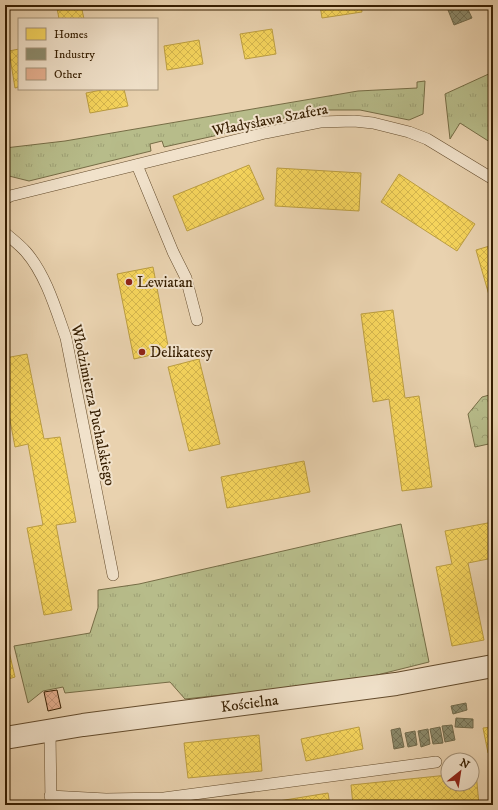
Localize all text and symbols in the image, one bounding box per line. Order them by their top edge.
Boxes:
legend [18,18,158,90]
text: Homes [54,27,88,42]
text: Industry [54,47,95,62]
text: Other [54,67,83,82]
street label: Władysława Szafera [209,99,330,141]
place label: Lewiatan [137,273,193,292]
marker: Lewiatan [124,277,134,287]
street label: Włodzimierza Puchalskiego [66,322,119,487]
place label: Delikatesy [150,343,214,362]
marker: Delikatesy [137,347,147,357]
street label: Kościelna [220,690,280,716]
north arrow [440,752,480,792]
text: N [457,756,472,773]

